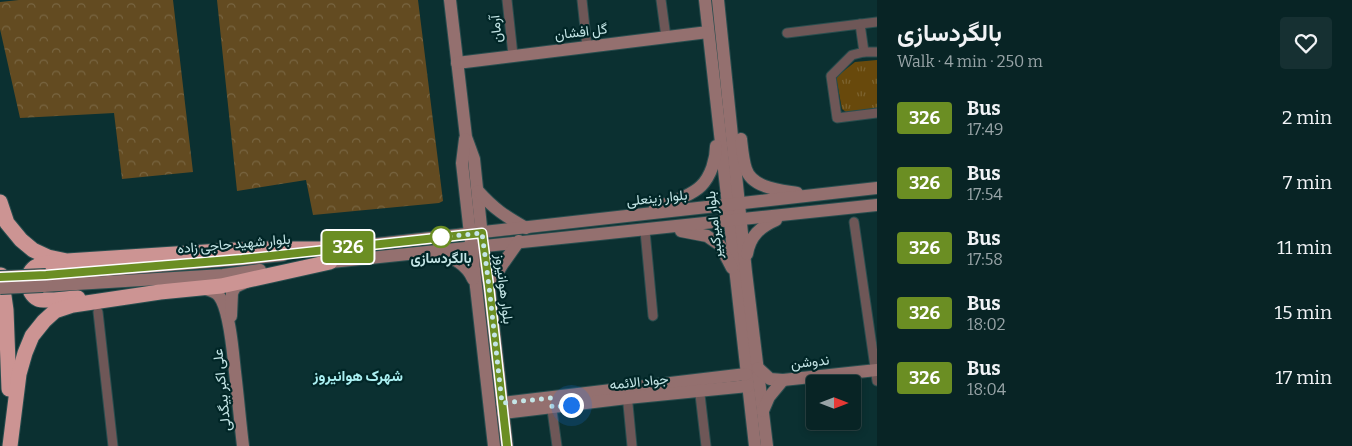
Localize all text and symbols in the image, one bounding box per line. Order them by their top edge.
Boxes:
street label: آرمان [486,13,506,44]
button: heart [1280,17,1332,69]
text: بالگردسازی [897,19,1002,47]
street label: گل افشان [554,20,608,44]
text: Walk · 4 min · 250 m [897,52,1043,71]
text: Bus [967,97,1001,120]
text: 2 min [1282,106,1332,129]
text: 326 [909,107,940,129]
text: 17:49 [967,120,1003,139]
text: Bus [967,162,1001,185]
text: 7 min [1283,171,1332,194]
text: 326 [909,172,940,194]
text: 17:54 [967,185,1003,204]
street label: بلوار زینعلی [626,186,688,210]
street label: بلوار امیرکبیر [702,190,726,261]
marker: بالگردسازی [430,226,452,248]
text: Bus [967,227,1001,250]
street label: بلوار شهید حاجی زاده [177,231,291,257]
line badge: 326 [319,231,377,263]
text: 326 [332,236,364,258]
text: 11 min [1277,236,1332,259]
text: 326 [909,237,940,259]
place label: بالگردسازی [410,250,472,267]
text: 17:58 [967,250,1003,269]
street label: بلوار هوانیروز [491,252,517,325]
text: Bus [967,292,1001,315]
text: 15 min [1275,301,1332,324]
text: 326 [909,302,940,324]
text: 18:02 [967,315,1005,334]
street label: علی اکبر بیگدلی [209,348,235,432]
street label: ندوشن [790,352,830,372]
text: Bus [967,357,1001,380]
text: 17 min [1275,366,1332,389]
district label: شهرک هوانیروز [312,367,403,385]
text: 326 [909,367,940,389]
street label: جواد الائمه [609,370,669,394]
north arrow [806,375,861,430]
map controls [806,375,861,430]
text: 18:04 [967,380,1006,399]
your location [559,393,584,418]

